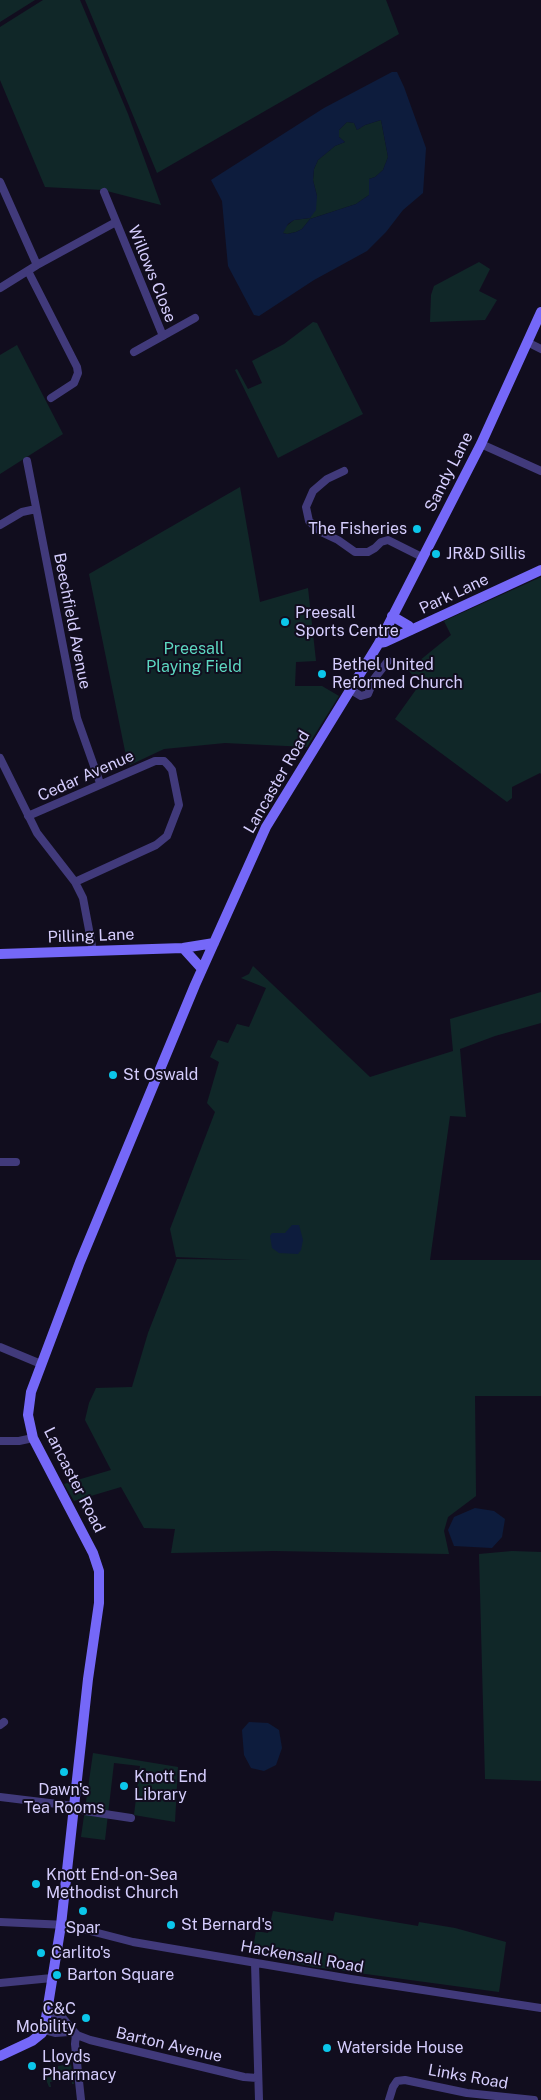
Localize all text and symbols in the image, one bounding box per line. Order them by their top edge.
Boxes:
street label: Willows Close [124,223,180,325]
street label: Sandy Lane [421,429,477,515]
place label: The Fisheries [308,519,407,539]
marker: The Fisheries [411,523,423,535]
place label: JR&D Sillis [446,544,526,564]
marker: JR&D Sillis [430,548,442,560]
street label: Beechfield Avenue [49,551,95,691]
street label: Park Lane [416,570,492,618]
place label: Preesall Sports Centre [295,603,399,641]
marker: Preesall Sports Centre [279,616,291,628]
park label: Preesall Playing Field [146,639,242,677]
place label: Bethel United Reformed Church [332,655,463,693]
marker: Bethel United Reformed Church [316,668,328,680]
street label: Lancaster Road [240,727,314,837]
street label: Cedar Avenue [35,746,137,806]
street label: Pilling Lane [47,925,135,947]
place label: St Oswald [123,1065,198,1085]
marker: St Oswald [107,1069,119,1081]
street label: Lancaster Road [39,1424,109,1536]
marker: Dawn's Tea Rooms [58,1766,70,1778]
place label: Knott End Library [134,1767,207,1805]
place label: Dawn's Tea Rooms [24,1780,104,1818]
marker: Knott End Library [118,1780,130,1792]
place label: Knott End-on-Sea Methodist Church [46,1865,178,1903]
marker: Knott End-on-Sea Methodist Church [30,1878,42,1890]
marker: Spar [77,1905,89,1917]
place label: St Bernard's [181,1915,272,1935]
place label: Spar [65,1918,101,1938]
marker: St Bernard's [165,1919,177,1931]
street label: Hackensall Road [239,1937,365,1977]
place label: Carlito's [51,1943,111,1963]
marker: Carlito's [35,1947,47,1959]
place label: Barton Square [67,1965,174,1985]
marker: Barton Square [51,1969,63,1981]
place label: C&C Mobility [16,1999,76,2037]
marker: C&C Mobility [80,2012,92,2024]
street label: Barton Avenue [114,2023,224,2067]
place label: Waterside House [337,2038,464,2058]
marker: Waterside House [321,2042,333,2054]
place label: Lloyds Pharmacy [42,2047,116,2085]
marker: Lloyds Pharmacy [26,2060,38,2072]
street label: Links Road [426,2060,510,2094]

